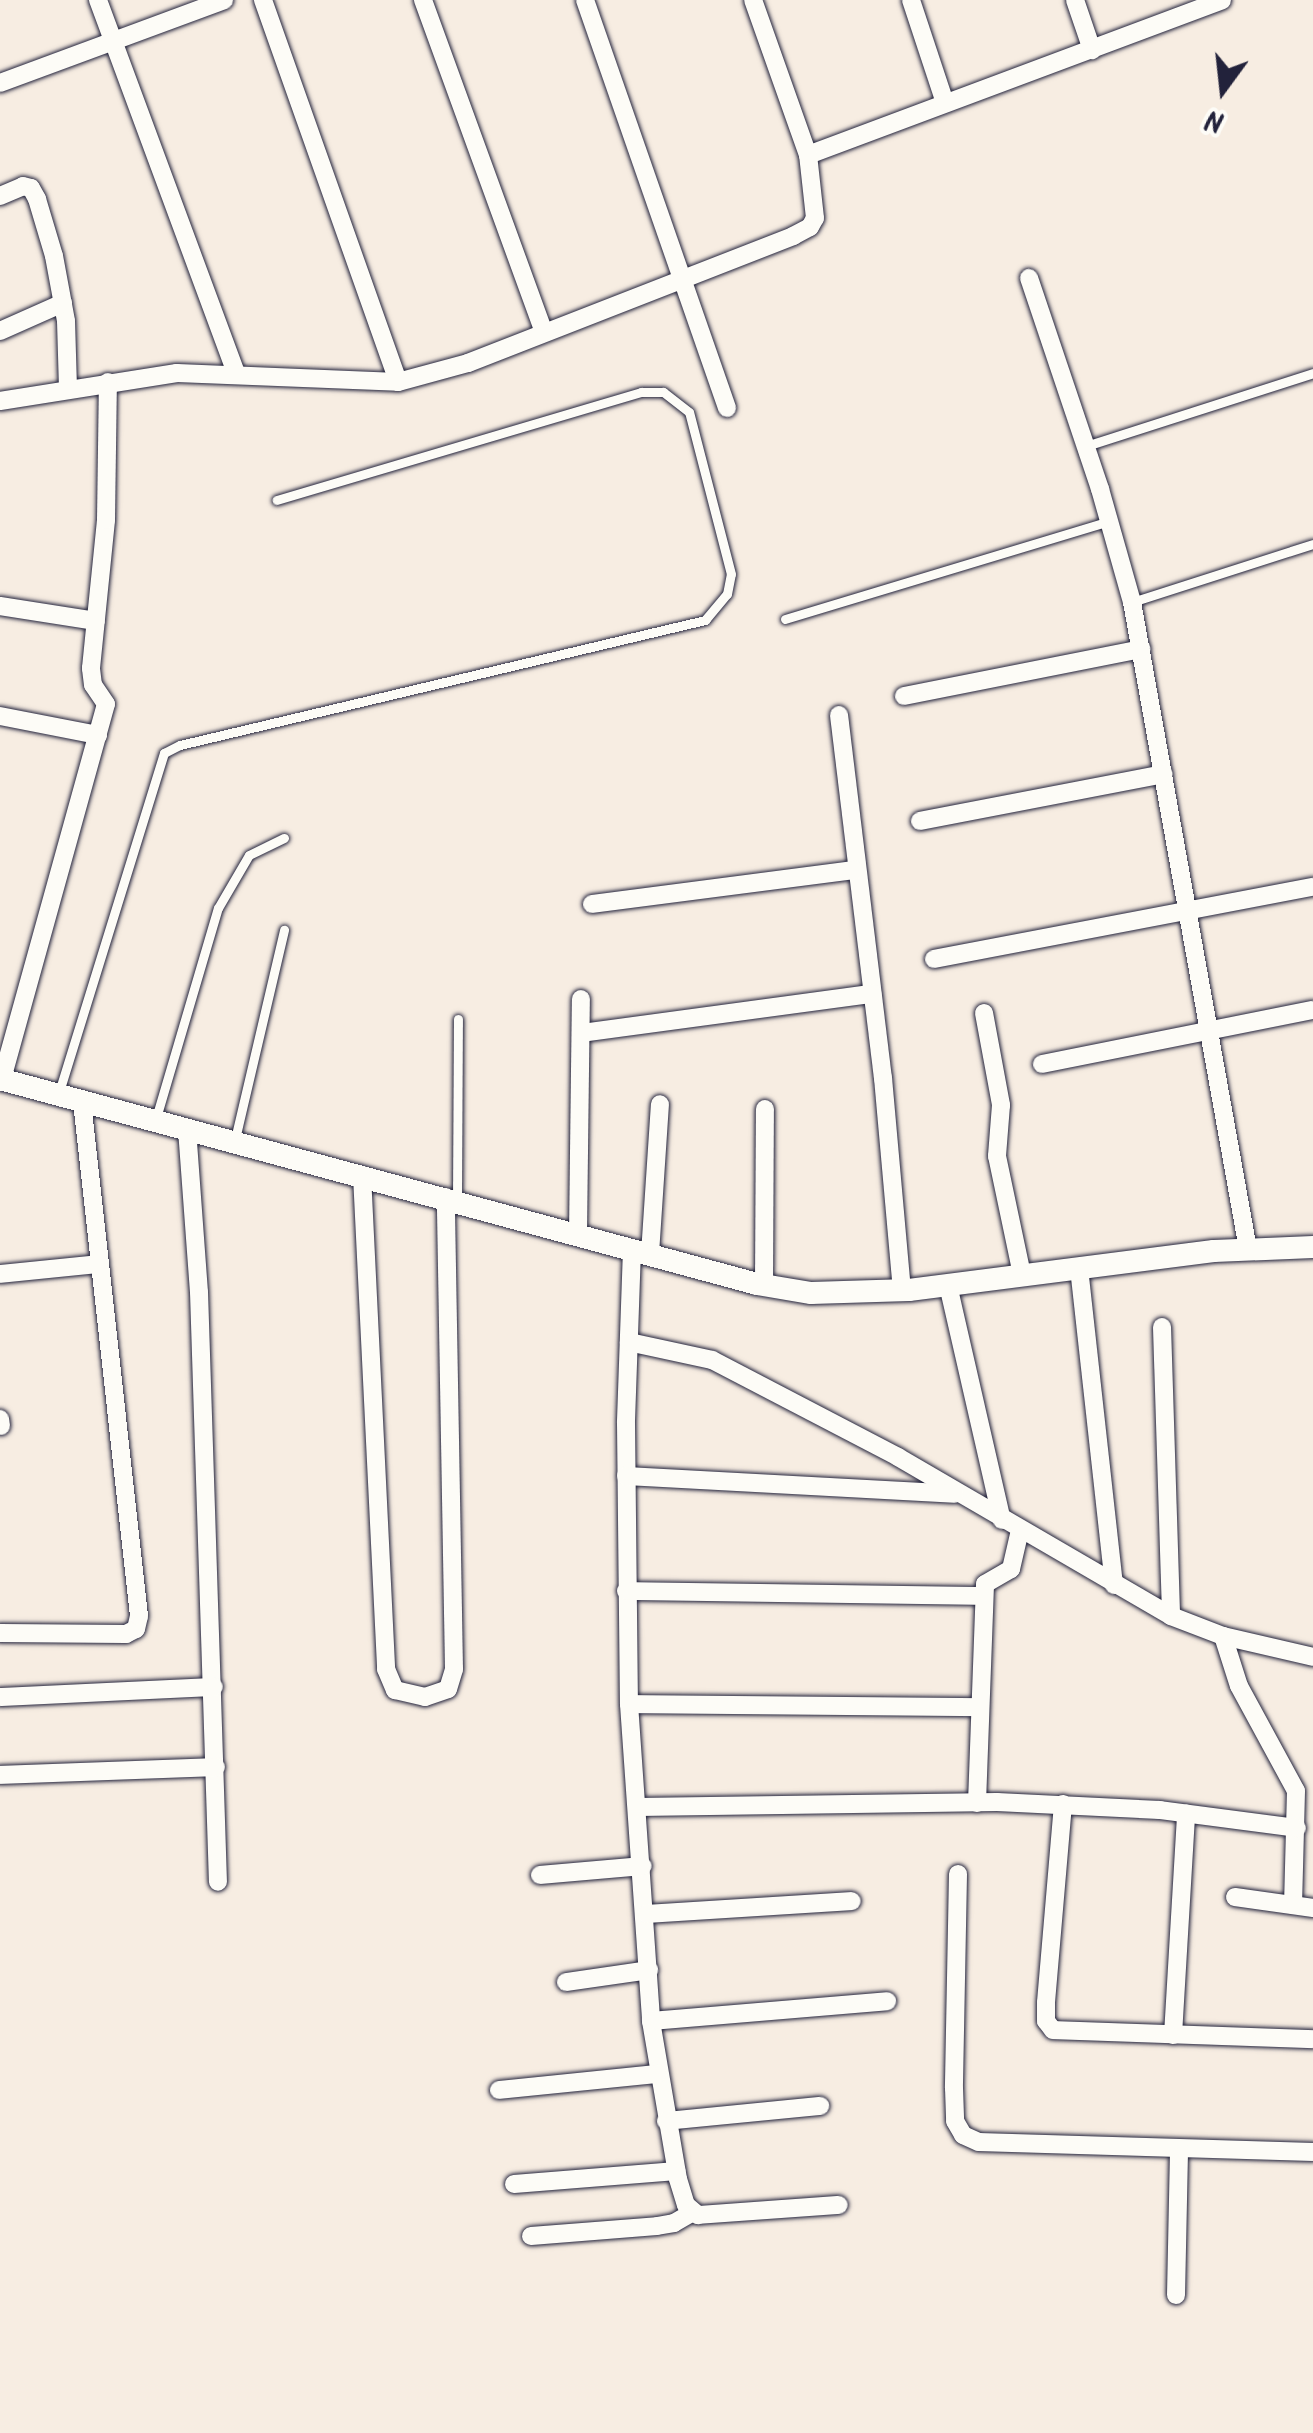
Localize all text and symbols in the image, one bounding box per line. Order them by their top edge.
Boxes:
north arrow [1173,40,1273,140]
text: N [1201,95,1229,143]

